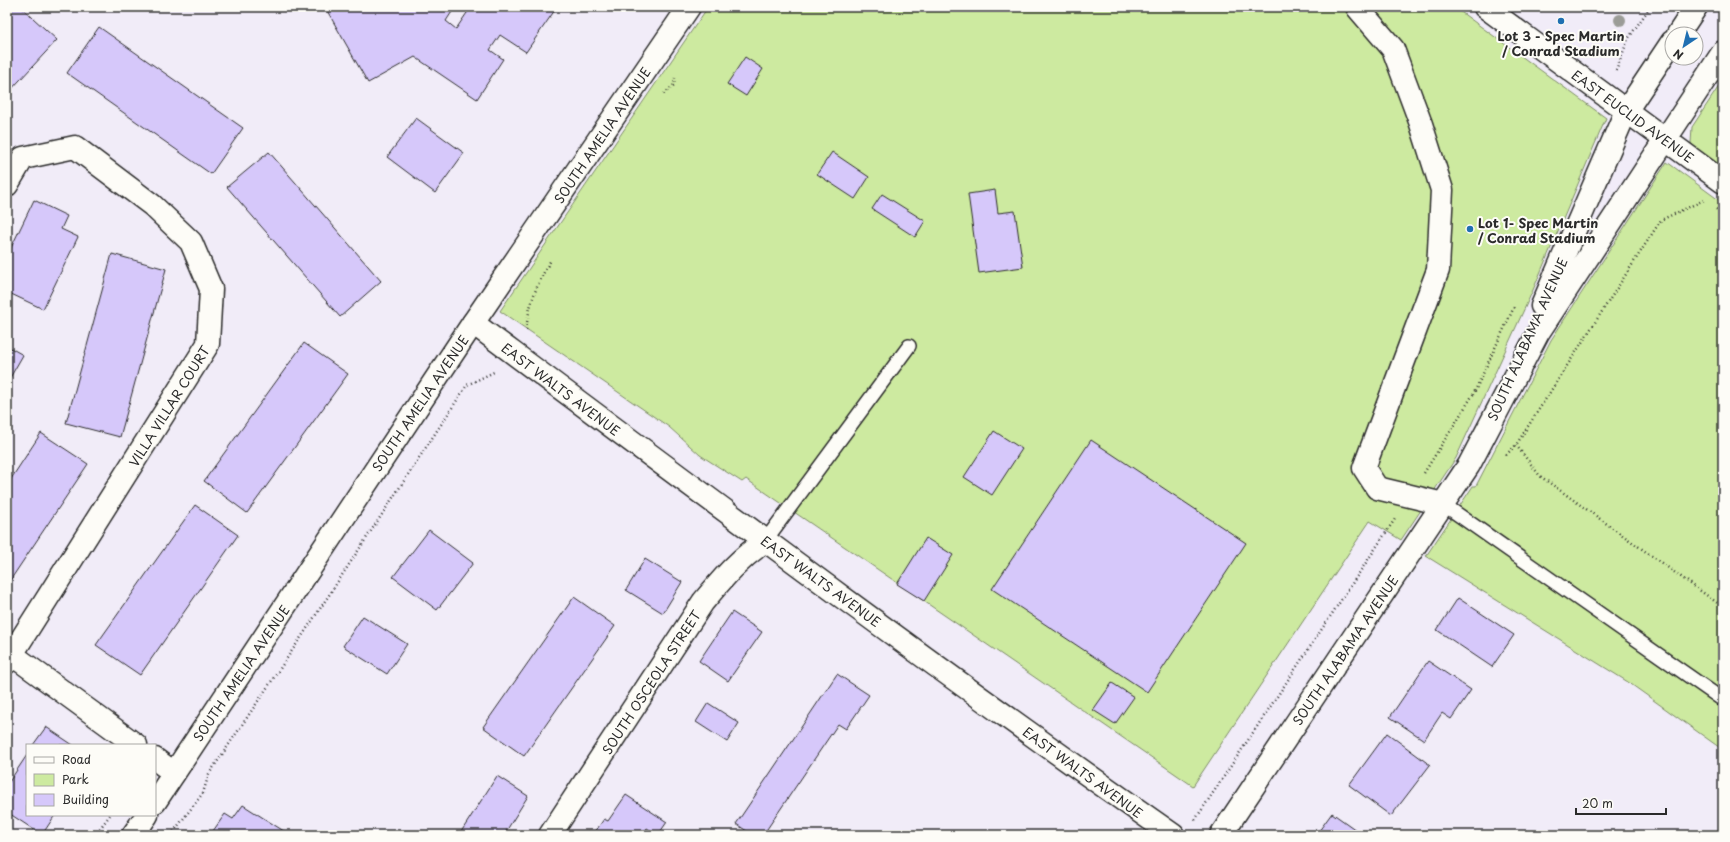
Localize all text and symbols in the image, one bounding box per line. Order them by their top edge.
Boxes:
marker: Lot 3 - Spec Martin / Conrad Stadium [1556,16,1566,26]
place label: Lot 3 - Spec Martin / Conrad Stadium [1498,26,1624,60]
north arrow [1664,26,1704,66]
text: N [1669,45,1686,64]
street label: SOUTH AMELIA AVENUE [549,63,655,207]
street label: EAST EUCLID AVENUE [1568,65,1698,167]
place label: Lot 1- Spec Martin / Conrad Stadium [1477,213,1598,247]
marker: Lot 1- Spec Martin / Conrad Stadium [1465,224,1475,234]
street label: SOUTH ALABAMA AVENUE [1482,254,1572,424]
street label: SOUTH AMELIA AVENUE [367,331,473,475]
street label: EAST WALTS AVENUE [498,338,624,440]
street label: VILLA VILLAR COURT [124,342,214,470]
street label: EAST WALTS AVENUE [757,531,885,631]
street label: SOUTH ALABAMA AVENUE [1288,571,1402,729]
street label: SOUTH AMELIA AVENUE [188,601,294,745]
street label: SOUTH OSCEOLA STREET [597,606,705,758]
street label: EAST WALTS AVENUE [1019,722,1147,822]
legend [26,744,156,816]
text: Road [62,750,91,768]
text: Park [62,770,89,788]
text: Building [62,790,109,808]
scale bar [1576,790,1666,816]
text: 20 m [1582,794,1613,812]

